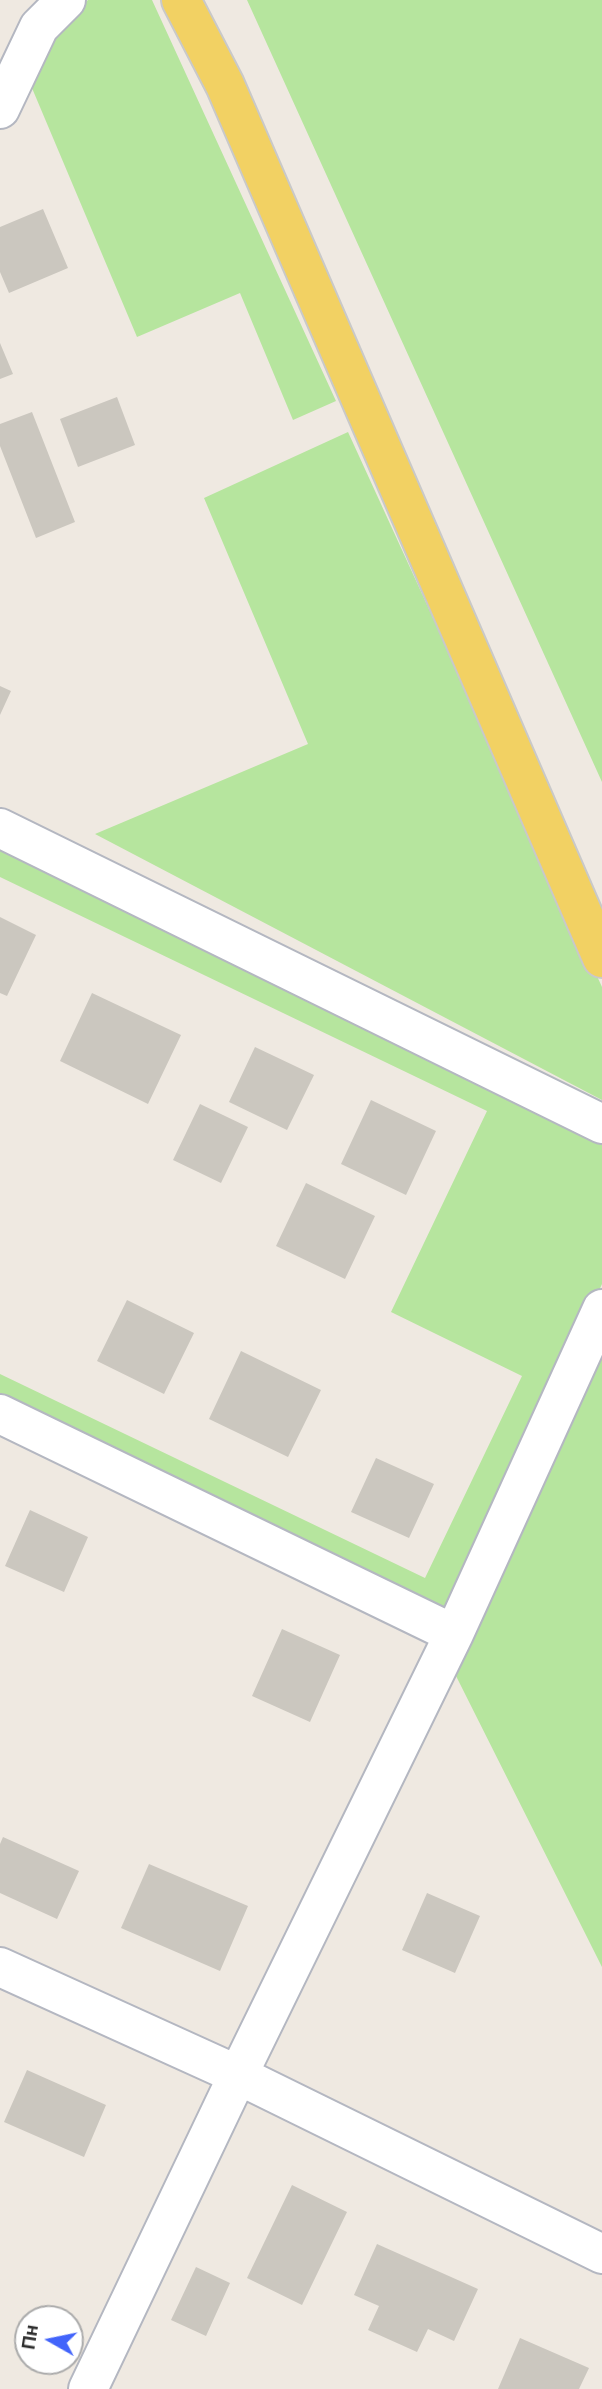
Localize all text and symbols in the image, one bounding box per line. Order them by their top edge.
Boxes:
north arrow [14,2305,84,2375]
text: Пн [15,2323,44,2351]

